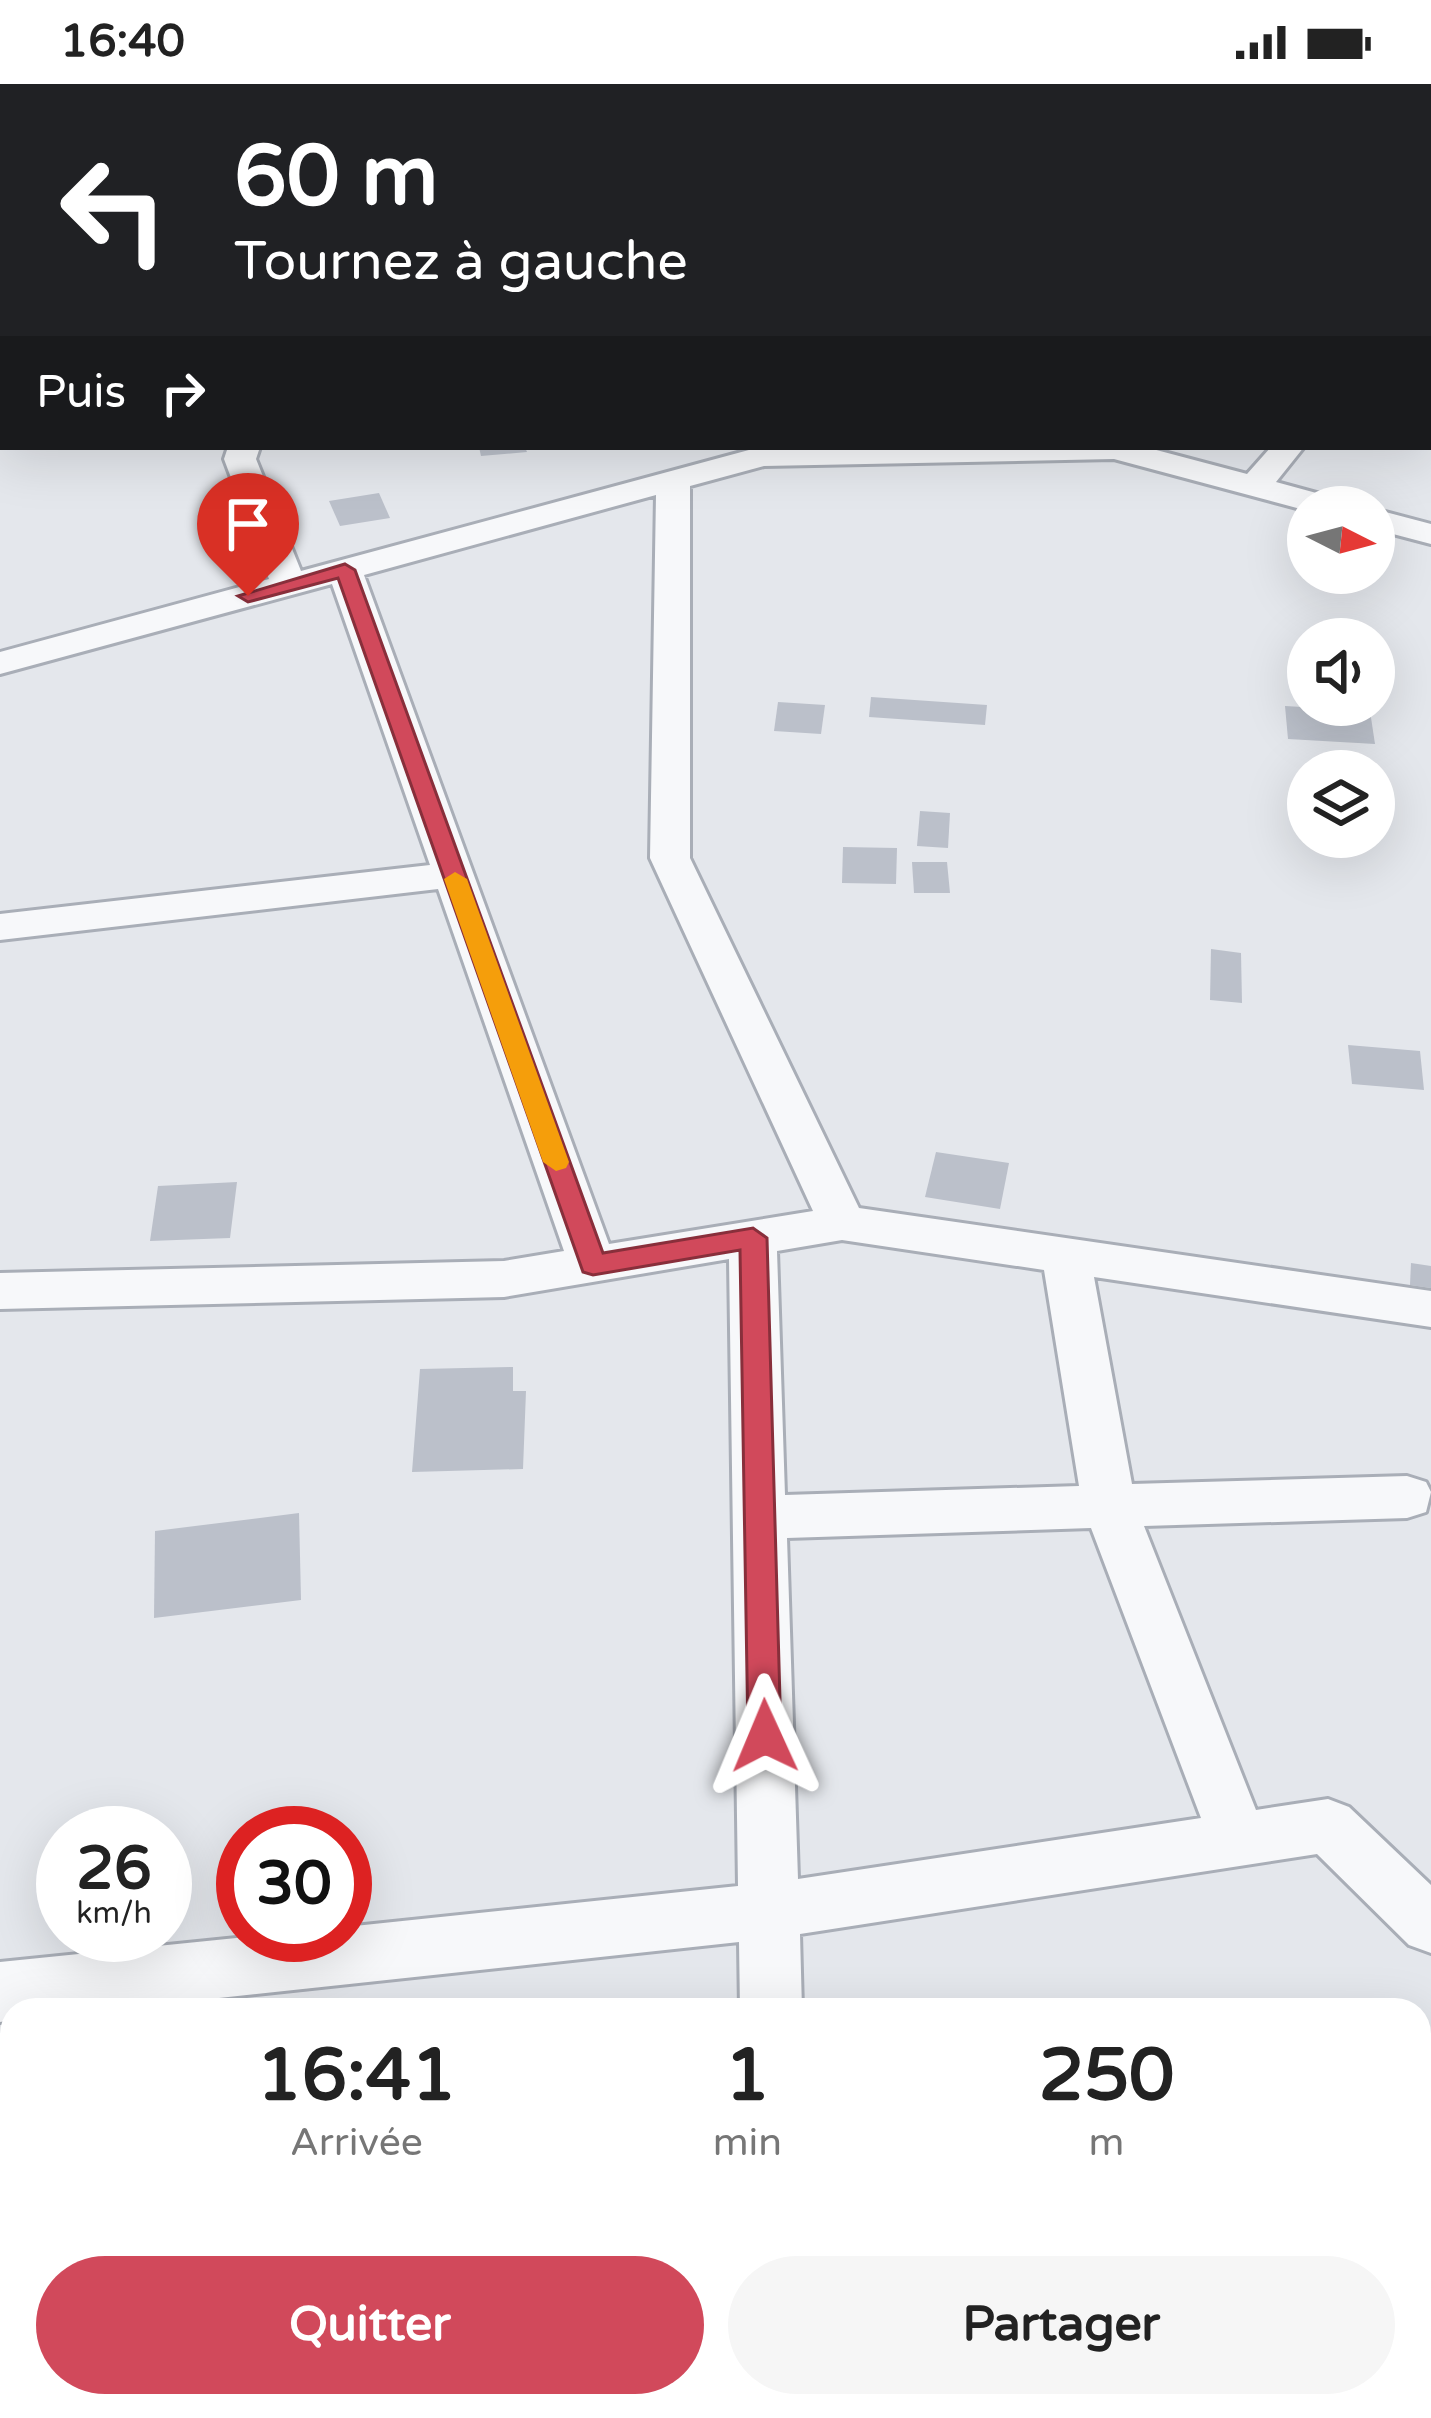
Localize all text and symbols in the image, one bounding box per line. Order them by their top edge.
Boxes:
text: 16:40 [60,15,185,69]
text: 60 m [234,127,438,228]
icon: left [36,132,192,288]
text: Tournez à gauche [234,229,688,294]
icon: right [150,360,216,426]
text: Puis [36,366,126,420]
pin [197,473,299,596]
north arrow [1287,486,1395,594]
map controls [1287,486,1395,858]
icon: arrive [215,491,281,557]
button: sound [1287,618,1395,726]
button: layers [1287,750,1395,858]
position arrow [702,1673,828,1799]
speed limit sign: 30 [216,1806,372,1962]
text: 26 [76,1833,152,1905]
text: km/h [76,1895,152,1932]
text: 16:41 [257,2033,456,2120]
text: 1 [725,2033,770,2120]
text: 250 [1039,2033,1174,2120]
text: Arrivée [290,2119,423,2166]
text: min [713,2119,782,2166]
text: m [1089,2119,1124,2166]
button: Quitter [36,2256,704,2394]
button: Partager [728,2256,1395,2394]

